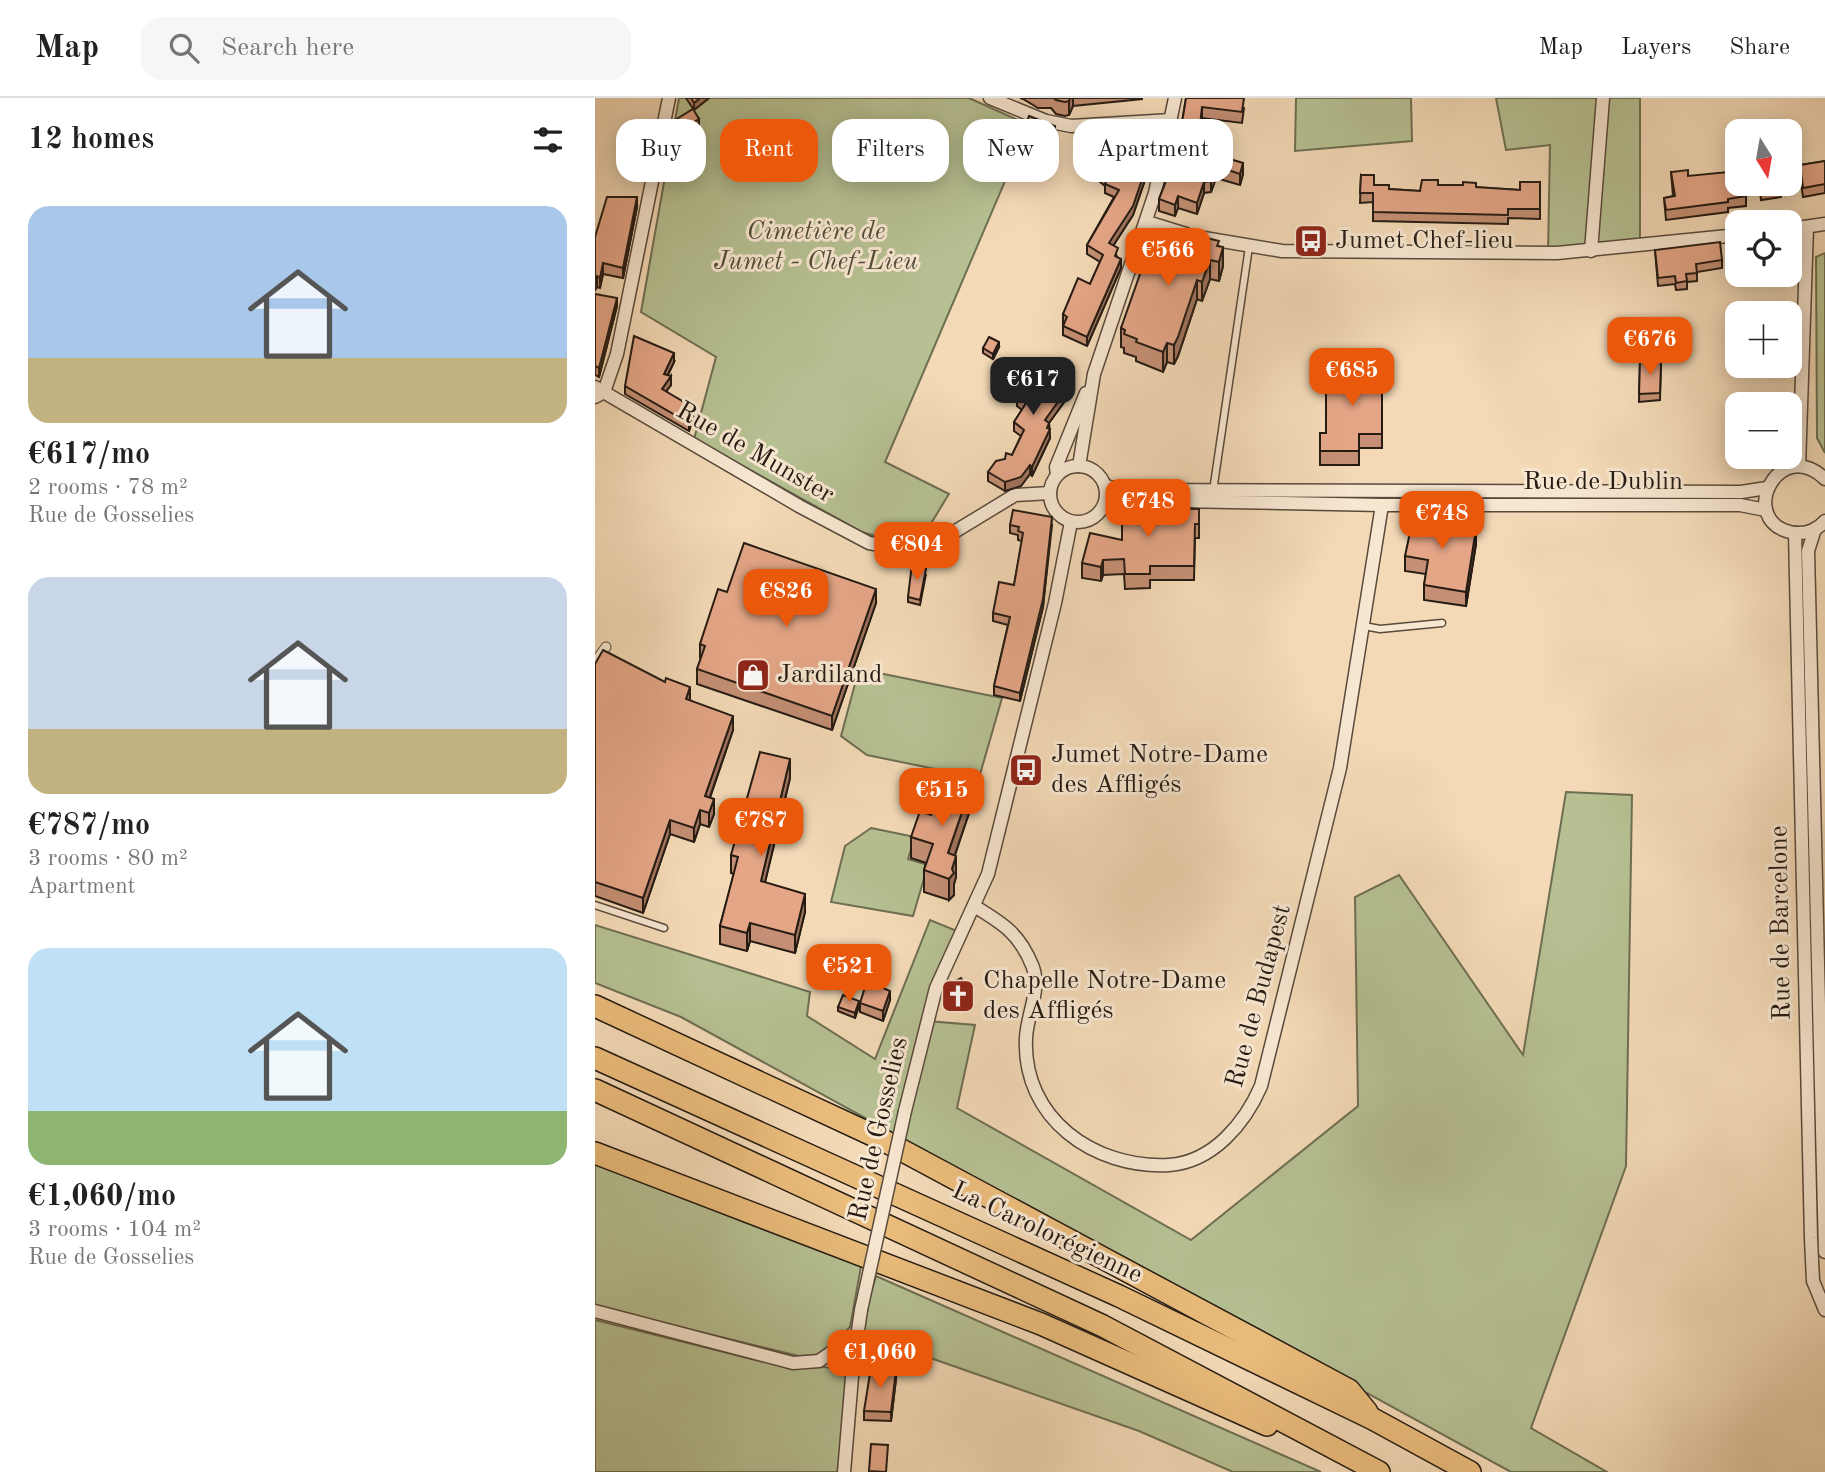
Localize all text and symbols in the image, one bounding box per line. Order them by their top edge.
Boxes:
search box [141,17,631,80]
icon: search [165,29,203,67]
text: Map [35,32,99,65]
text: Search here [221,35,354,61]
text: Map [1539,36,1583,60]
text: Layers [1621,36,1691,60]
text: Share [1729,36,1790,60]
chip: Buy [616,119,706,182]
chip: Rent [720,119,818,182]
chip: Filters [832,119,949,182]
chip: New [963,119,1059,182]
chip: Apartment [1073,119,1233,182]
north arrow [1725,119,1803,196]
map controls [1725,119,1802,469]
icon: filters [529,121,567,159]
text: 12 homes [28,125,154,155]
button: locate [1725,210,1802,287]
park label: Cimetière de Jumet - Chef-Lieu [714,219,918,275]
bus stop icon: Jumet Chef-lieu [1292,222,1330,260]
pin: €566 [1127,228,1209,288]
place label: Jumet Chef-lieu [1335,228,1514,254]
text: €566 [1141,239,1195,262]
icon: home [235,251,361,377]
button: + [1725,301,1802,378]
pin: €676 [1609,317,1691,377]
text: €676 [1623,328,1677,351]
pin: €685 [1311,348,1393,408]
pin: €617 [992,358,1074,417]
text: €685 [1325,359,1379,382]
text: €617 [1006,368,1060,391]
button: − [1725,392,1802,469]
street label: Rue de Munster [672,397,839,509]
text: €617/mo [28,440,150,470]
street label: Rue de Dublin [1523,469,1683,495]
text: 2 rooms · 78 m² [28,476,188,499]
pin: €748 [1107,480,1189,539]
text: €748 [1121,490,1175,513]
pin: €748 [1401,491,1483,551]
text: €748 [1415,502,1469,525]
text: Rue de Gosselies [28,504,194,527]
pin: €804 [876,522,958,582]
text: €804 [890,533,944,556]
pin: €826 [745,570,827,629]
text: €826 [759,580,813,603]
icon: home [235,622,361,748]
shop icon: Jardiland [734,656,772,694]
place label: Jardiland [777,662,883,688]
place label: Jumet Notre-Dame des Affligés [1051,742,1268,798]
bus stop icon: Jumet Notre-Dame des Affligés [1007,751,1045,789]
pin: €515 [901,768,983,828]
text: €515 [915,779,969,802]
pin: €787 [720,798,802,858]
text: €787 [734,809,788,832]
text: €787/mo [28,811,150,841]
street label: Rue de Barcelone [1766,825,1796,1021]
text: 3 rooms · 80 m² [28,847,188,870]
text: Apartment [28,875,136,898]
street label: Rue de Budapest [1222,902,1296,1090]
pin: €521 [808,944,890,1004]
text: €521 [822,955,876,978]
place label: Chapelle Notre-Dame des Affligés [983,968,1226,1024]
church icon: Chapelle Notre-Dame des Affligés [939,977,977,1015]
icon: home [235,993,361,1119]
street label: Rue de Gosselies [845,1034,913,1224]
street label: La Carolorégienne [948,1177,1146,1289]
text: €1,060/mo [28,1182,176,1212]
text: 3 rooms · 104 m² [28,1218,201,1241]
text: Rue de Gosselies [28,1246,194,1269]
pin: €1,060 [823,1330,937,1390]
text: €1,060 [843,1341,917,1364]

